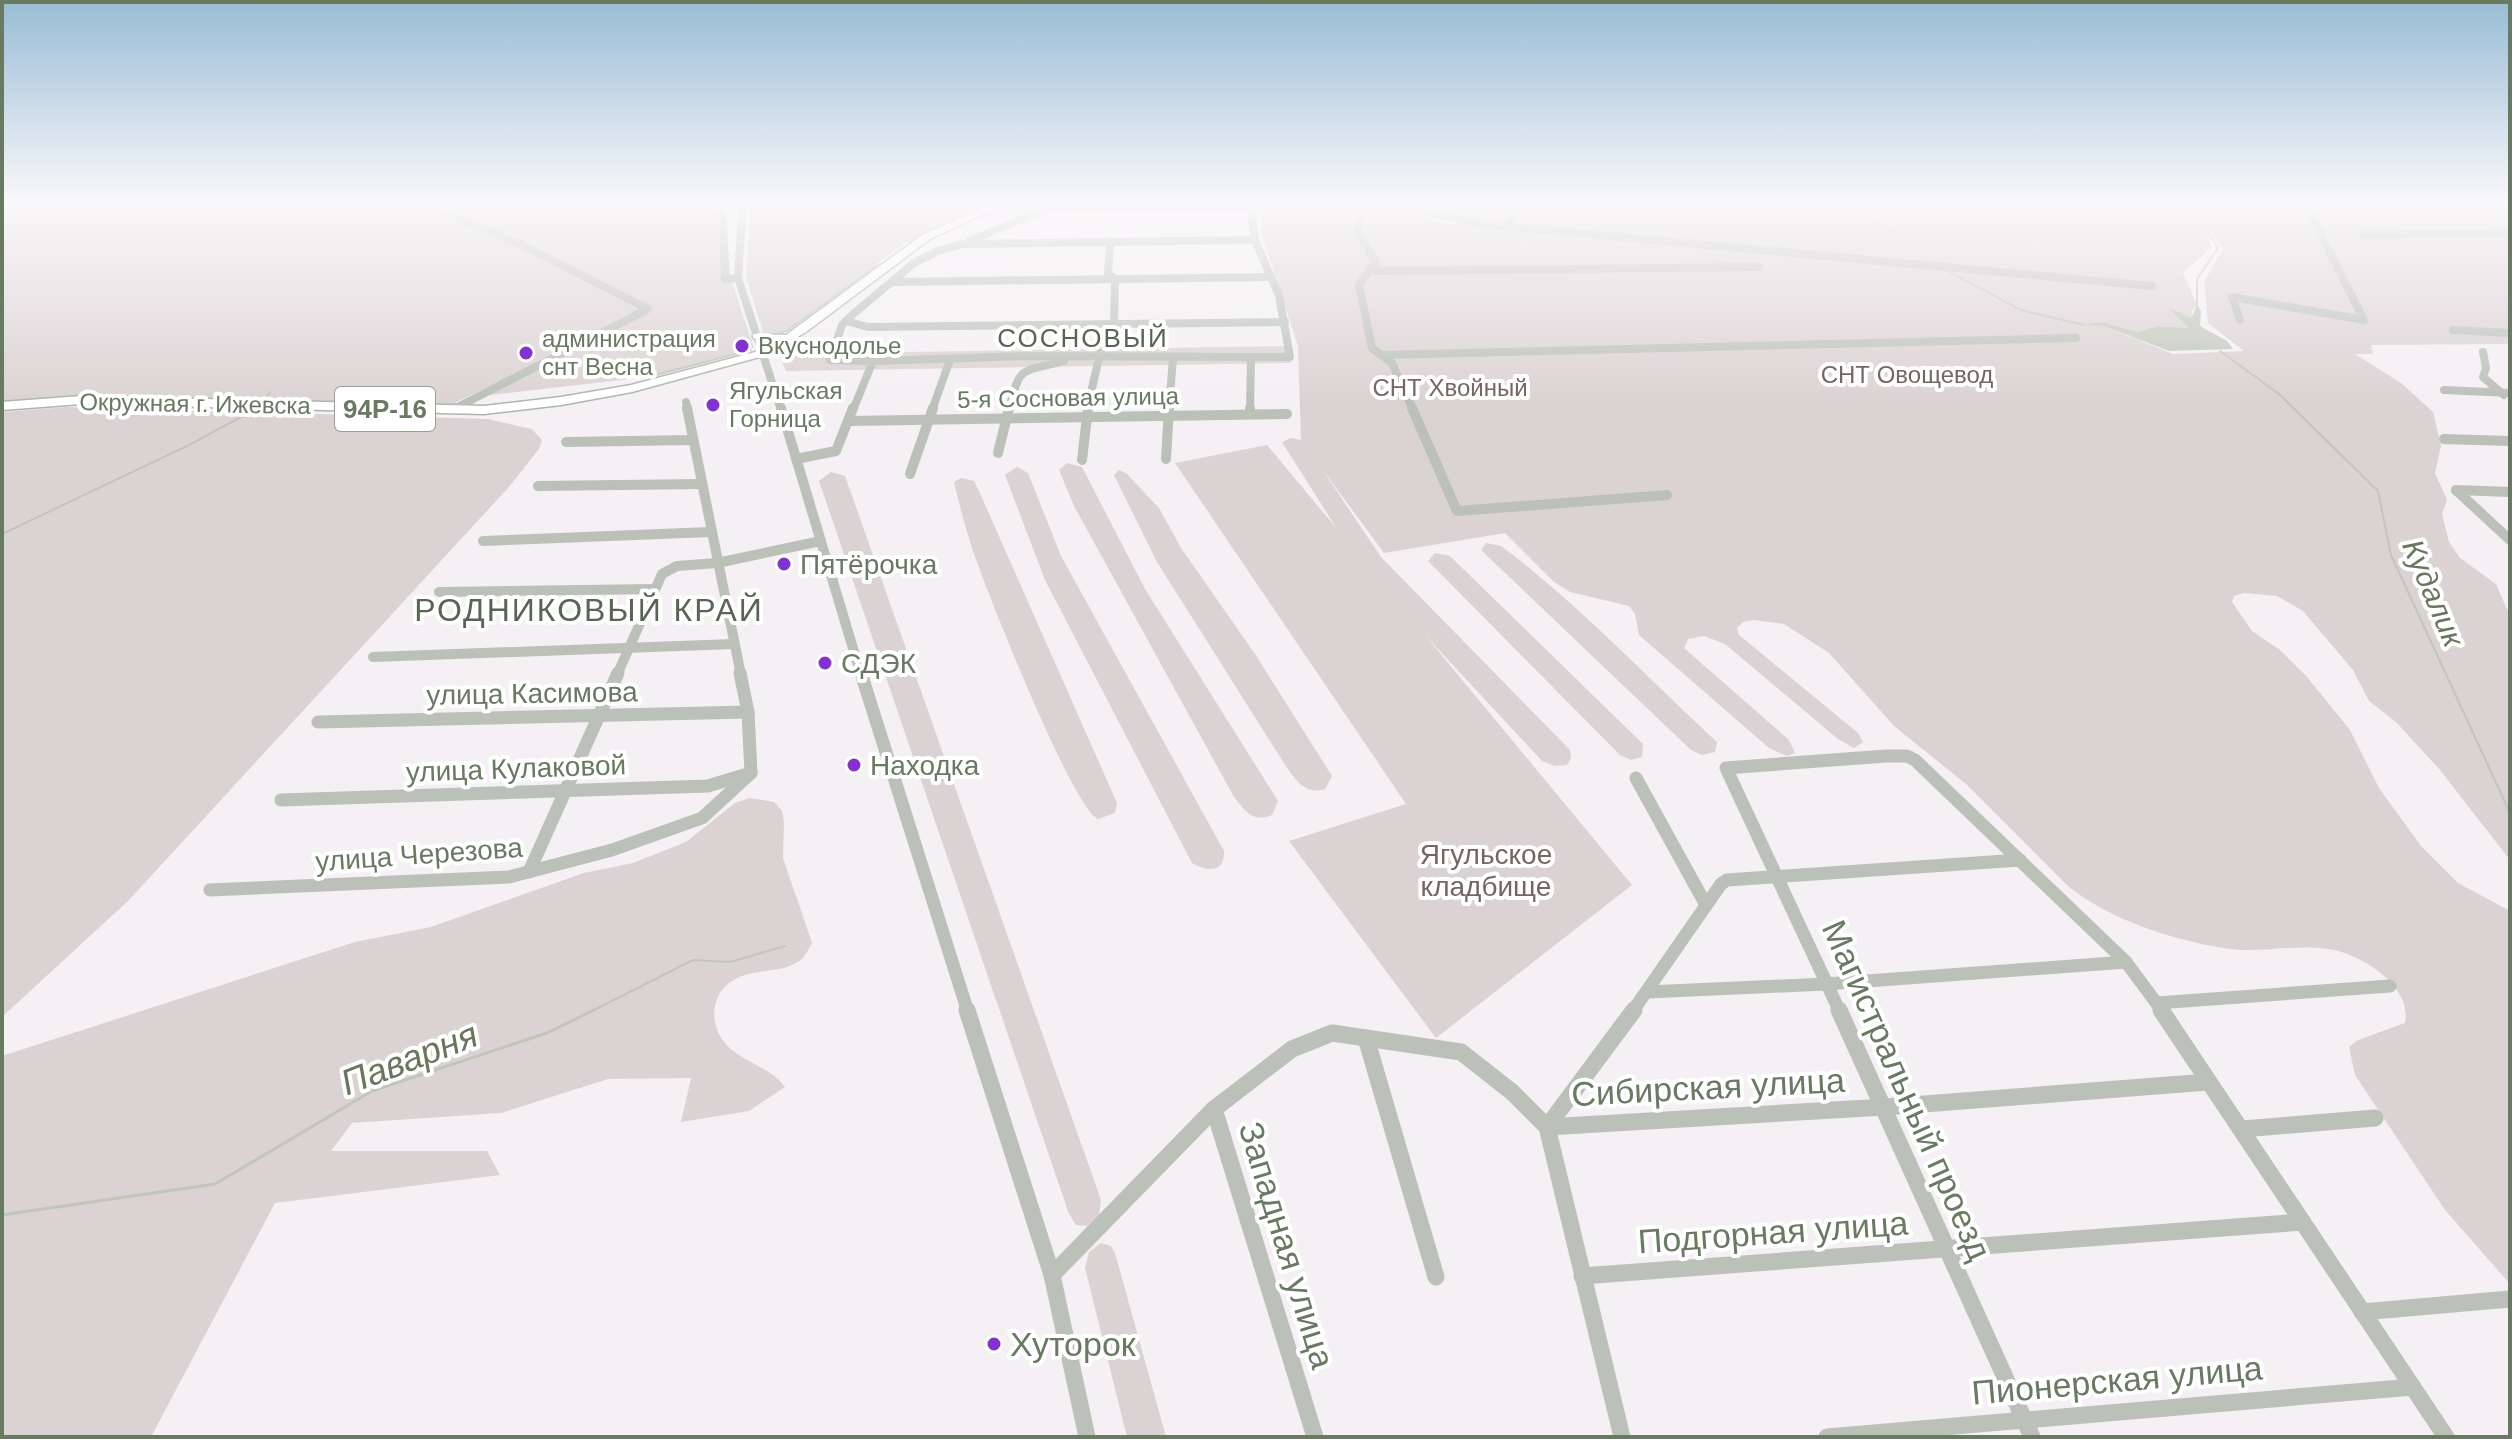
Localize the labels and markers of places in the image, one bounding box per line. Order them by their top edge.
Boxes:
place label: администрация снт Весна [542,325,716,380]
place label: Вкуснодолье [758,332,901,359]
marker: Вкуснодолье [733,337,751,355]
marker: администрация снт Весна [517,344,535,362]
place label: Ягульская Горница [729,377,842,432]
marker: Ягульская Горница [704,396,722,414]
place label: Пятёрочка [800,549,938,580]
marker: Пятёрочка [775,555,793,573]
place label: СДЭК [841,648,917,679]
marker: СДЭК [816,654,834,672]
place label: Находка [870,750,980,781]
marker: Находка [845,756,863,774]
place label: Хуторок [1010,1325,1137,1363]
marker: Хуторок [985,1335,1003,1353]

